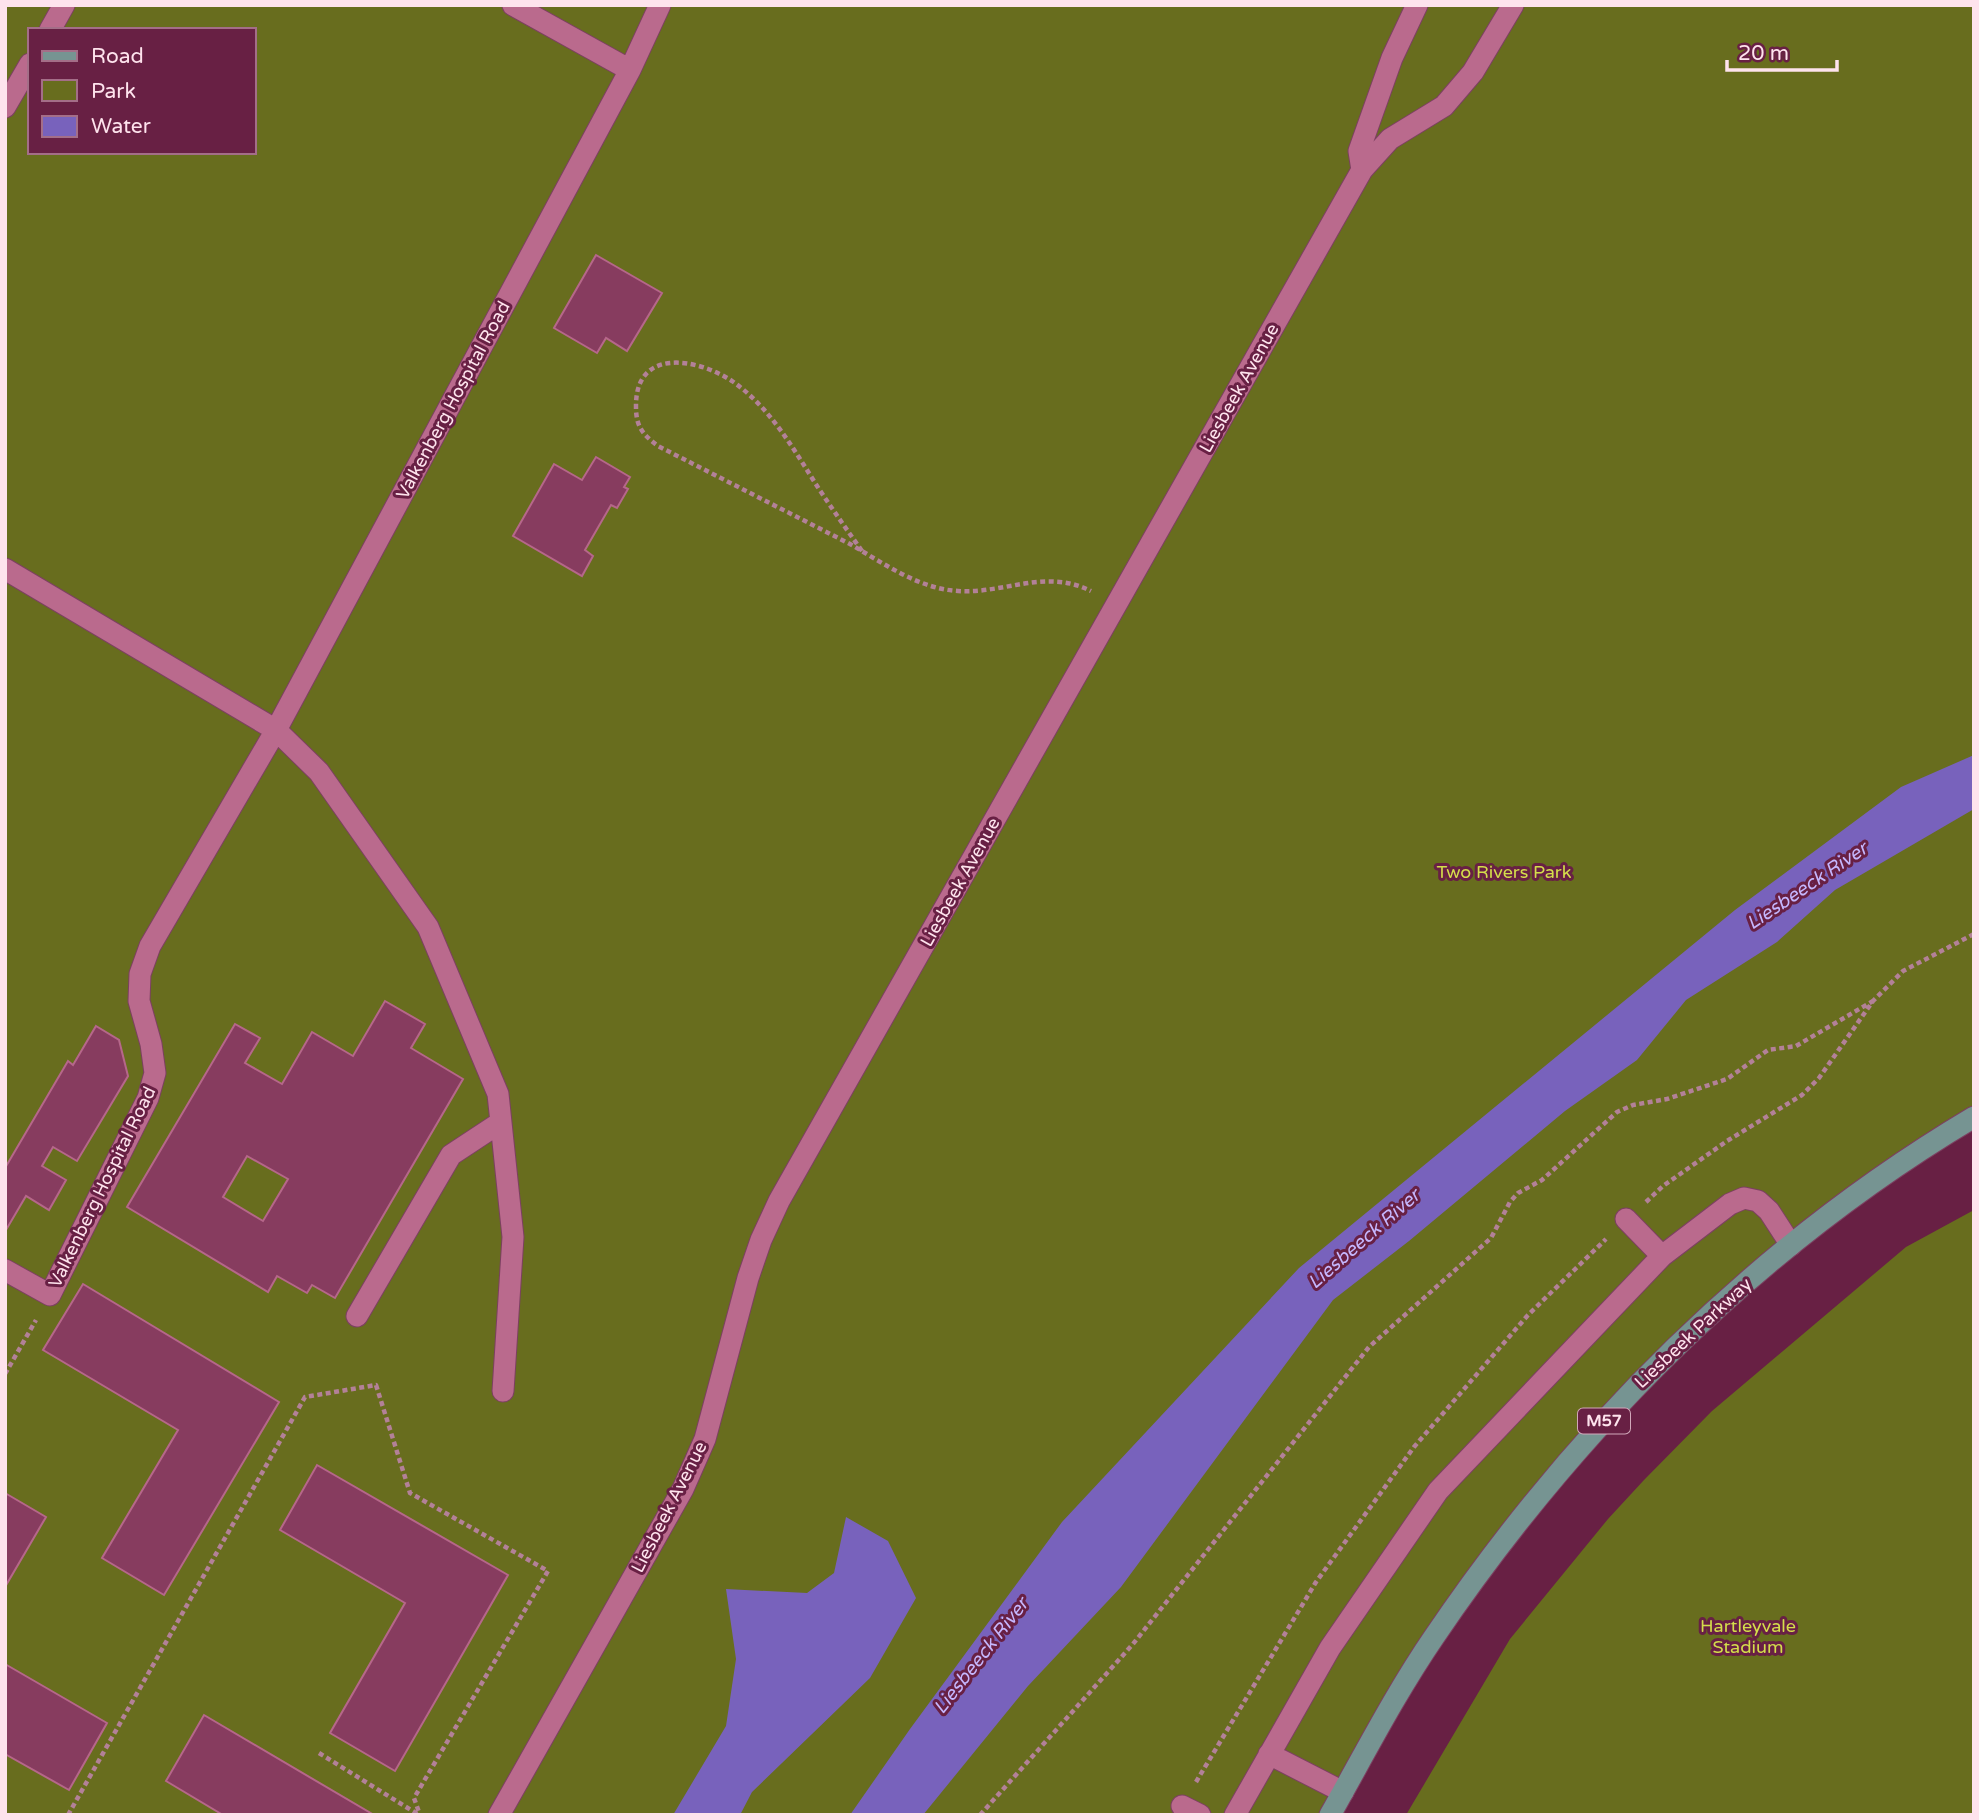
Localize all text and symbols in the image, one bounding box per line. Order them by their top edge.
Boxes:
legend [28,28,256,154]
scale bar [1727,28,1837,72]
text: 20 m [1738,41,1789,66]
text: Road [91,44,144,69]
text: Park [91,79,136,104]
text: Water [91,114,151,139]
street label: Valkenberg Hospital Road [391,297,515,503]
street label: Liesbeek Avenue [1194,320,1284,456]
street label: Liesbeek Avenue [915,814,1005,950]
water label: Liesbeeck River [1743,836,1874,934]
park label: Two Rivers Park [1437,861,1572,883]
street label: Valkenberg Hospital Road [44,1083,160,1291]
water label: Liesbeeck River [1304,1183,1426,1293]
street label: Liesbeek Parkway [1630,1273,1756,1393]
road number: M57 [1578,1408,1630,1434]
street label: Liesbeek Avenue [626,1438,712,1576]
water label: Liesbeeck River [929,1592,1035,1718]
park label: Hartleyvale Stadium [1700,1615,1796,1658]

